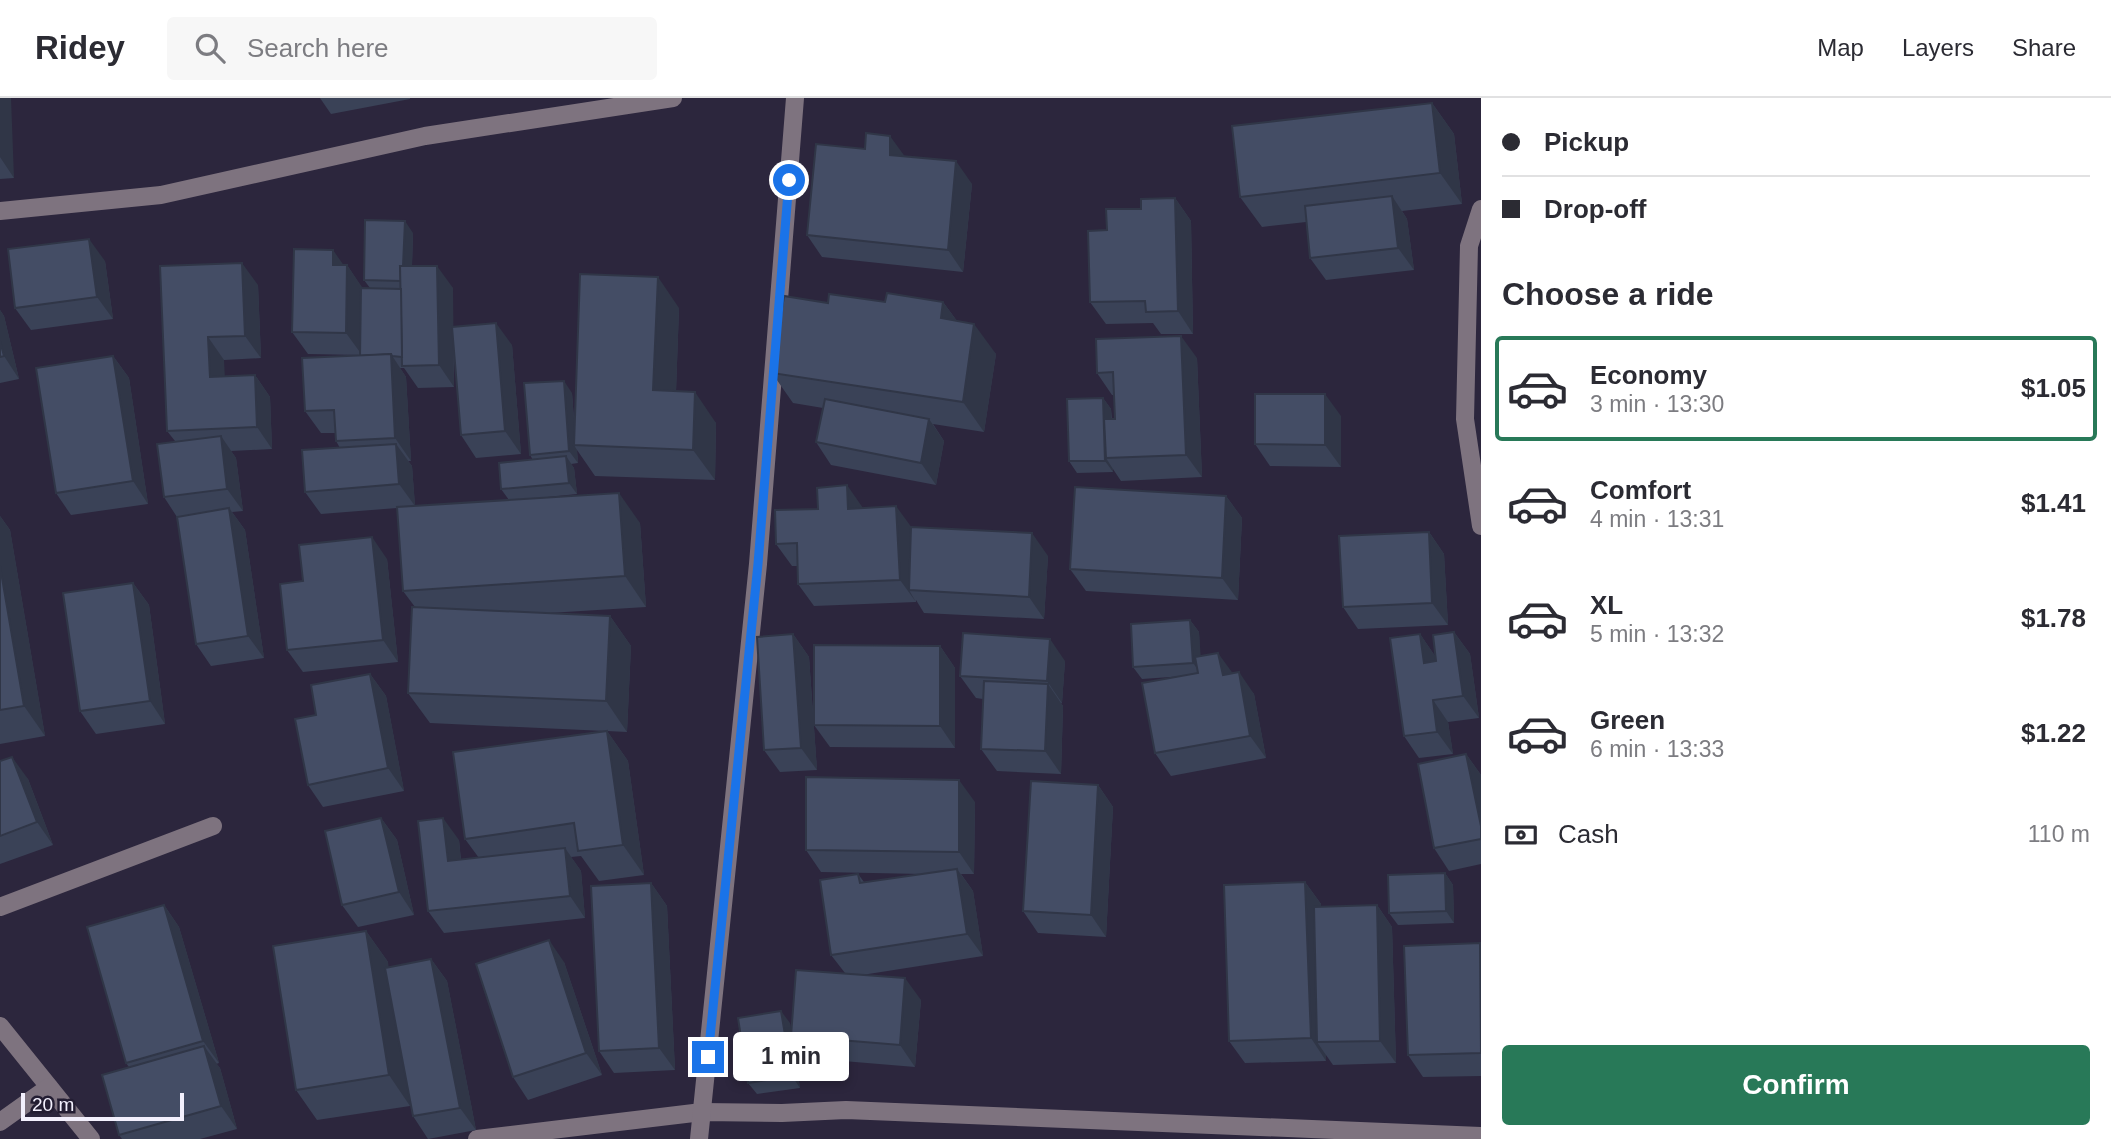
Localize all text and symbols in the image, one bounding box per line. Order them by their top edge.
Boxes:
search box [167,17,657,80]
text: Ridey [35,29,125,66]
icon: search [191,29,229,67]
text: Search here [247,33,389,63]
text: Map [1817,34,1864,61]
text: Layers [1902,34,1974,61]
text: Share [2012,34,2076,61]
text: Pickup [1544,127,1629,157]
route start [773,164,805,196]
text: Drop-off [1544,194,1647,224]
text: Choose a ride [1502,276,1714,312]
icon: car [1506,357,1569,420]
text: Economy [1590,360,1707,390]
text: $1.05 [2021,373,2086,403]
text: 3 min · 13:30 [1590,391,1724,417]
icon: car [1506,472,1569,535]
text: Comfort [1590,475,1691,505]
text: $1.41 [2021,488,2086,518]
text: 4 min · 13:31 [1590,506,1724,532]
icon: car [1506,587,1569,650]
text: XL [1590,590,1623,620]
text: $1.78 [2021,603,2086,633]
text: 5 min · 13:32 [1590,621,1724,647]
icon: car [1506,702,1569,765]
text: Green [1590,705,1665,735]
text: $1.22 [2021,718,2086,748]
text: 6 min · 13:33 [1590,736,1724,762]
icon: cash [1502,816,1540,854]
text: Cash [1558,819,1619,849]
text: 110 m [2028,821,2090,847]
callout: 1 min [732,1032,848,1082]
route end [692,1041,724,1073]
text: 1 min [761,1043,821,1069]
button: Confirm [1502,1045,2090,1125]
scale bar [21,1090,184,1122]
text: 20 m [32,1094,74,1115]

